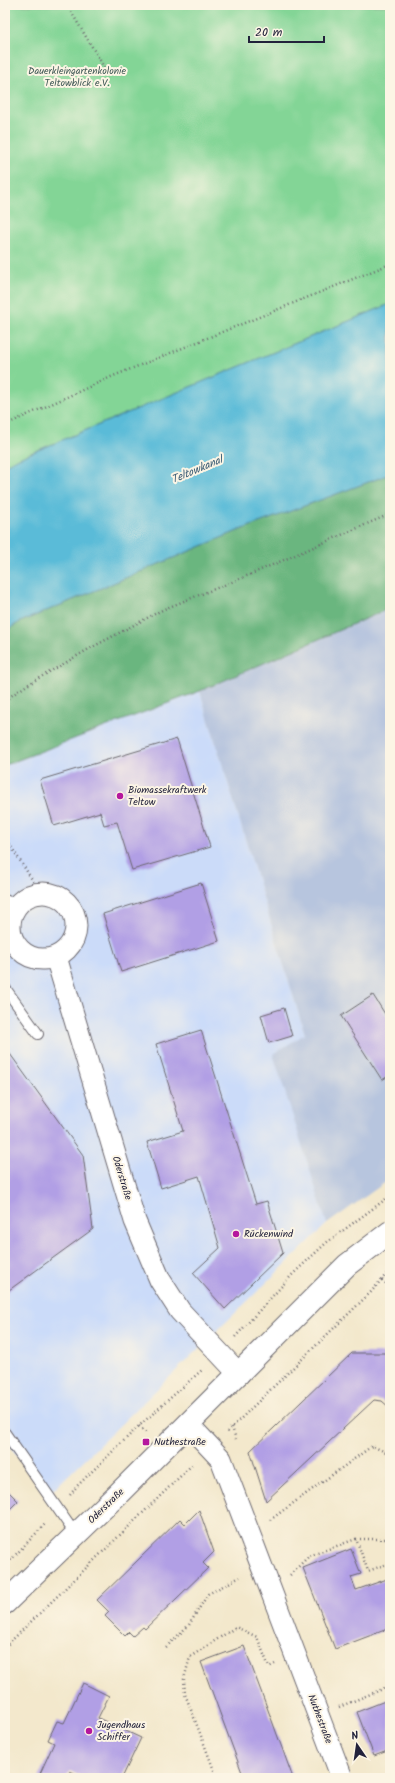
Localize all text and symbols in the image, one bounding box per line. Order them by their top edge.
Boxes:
scale bar [249,18,324,44]
text: 20 m [255,23,283,42]
park label: Dauerkleingartenkolonie Teltowblick e.V. [28,63,126,91]
water label: Teltowkanal [169,450,228,489]
place label: Biomassekraftwerk Teltow [128,782,207,810]
marker: Biomassekraftwerk Teltow [115,791,125,801]
street label: Oderstraße [108,1154,136,1203]
place label: Rückenwind [244,1226,294,1242]
marker: Rückenwind [231,1229,241,1239]
place label: Nuthestraße [154,1434,206,1450]
marker: Nuthestraße [141,1437,151,1447]
street label: Oderstraße [84,1484,128,1528]
street label: Nuthestraße [303,1692,337,1747]
place label: Jugendhaus Schiffer [97,1717,146,1745]
north arrow [337,1725,377,1765]
marker: Jugendhaus Schiffer [84,1726,94,1736]
text: N [350,1727,360,1746]

